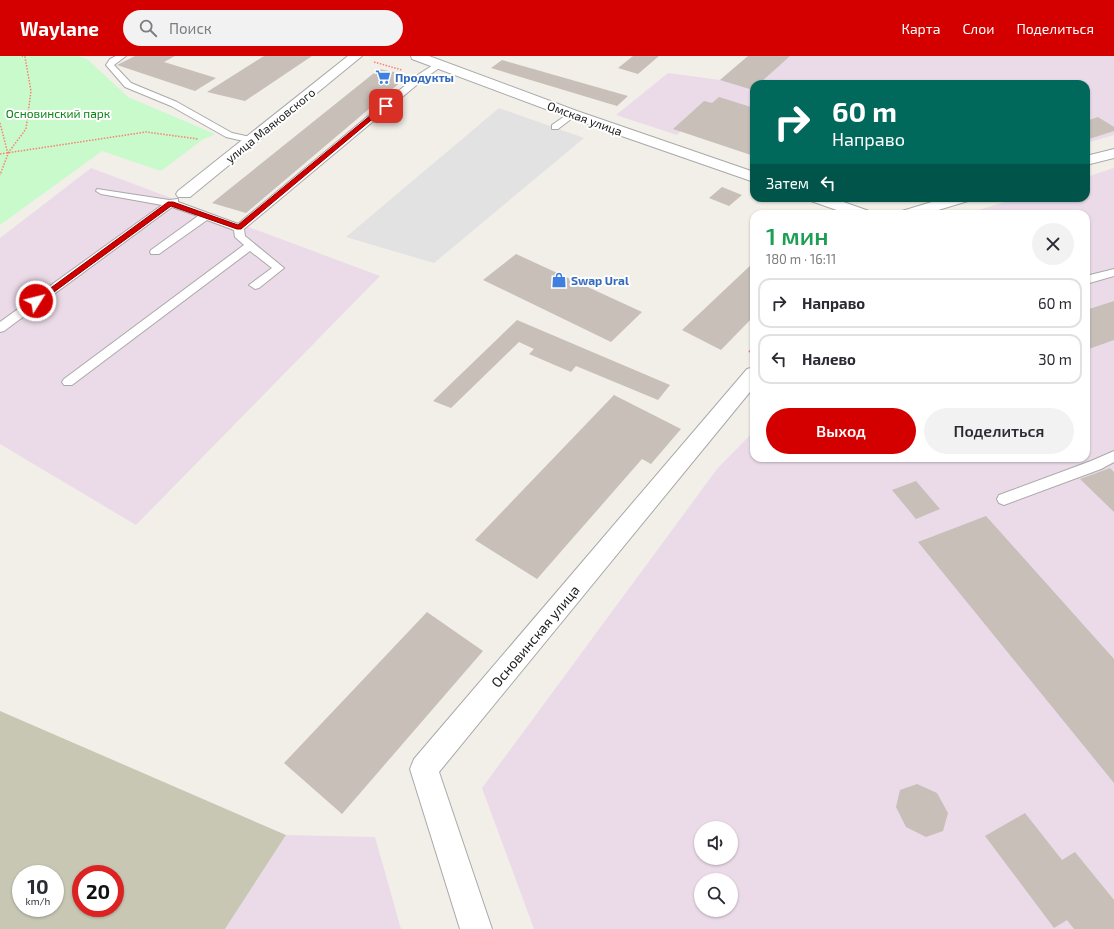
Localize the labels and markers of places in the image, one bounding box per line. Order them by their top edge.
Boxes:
supermarket icon: Продукты [374,68,392,86]
place label: Продукты [395,70,454,84]
pin [369,89,403,123]
shop icon: Swap Ural [550,271,568,289]
place label: Swap Ural [571,273,629,287]

